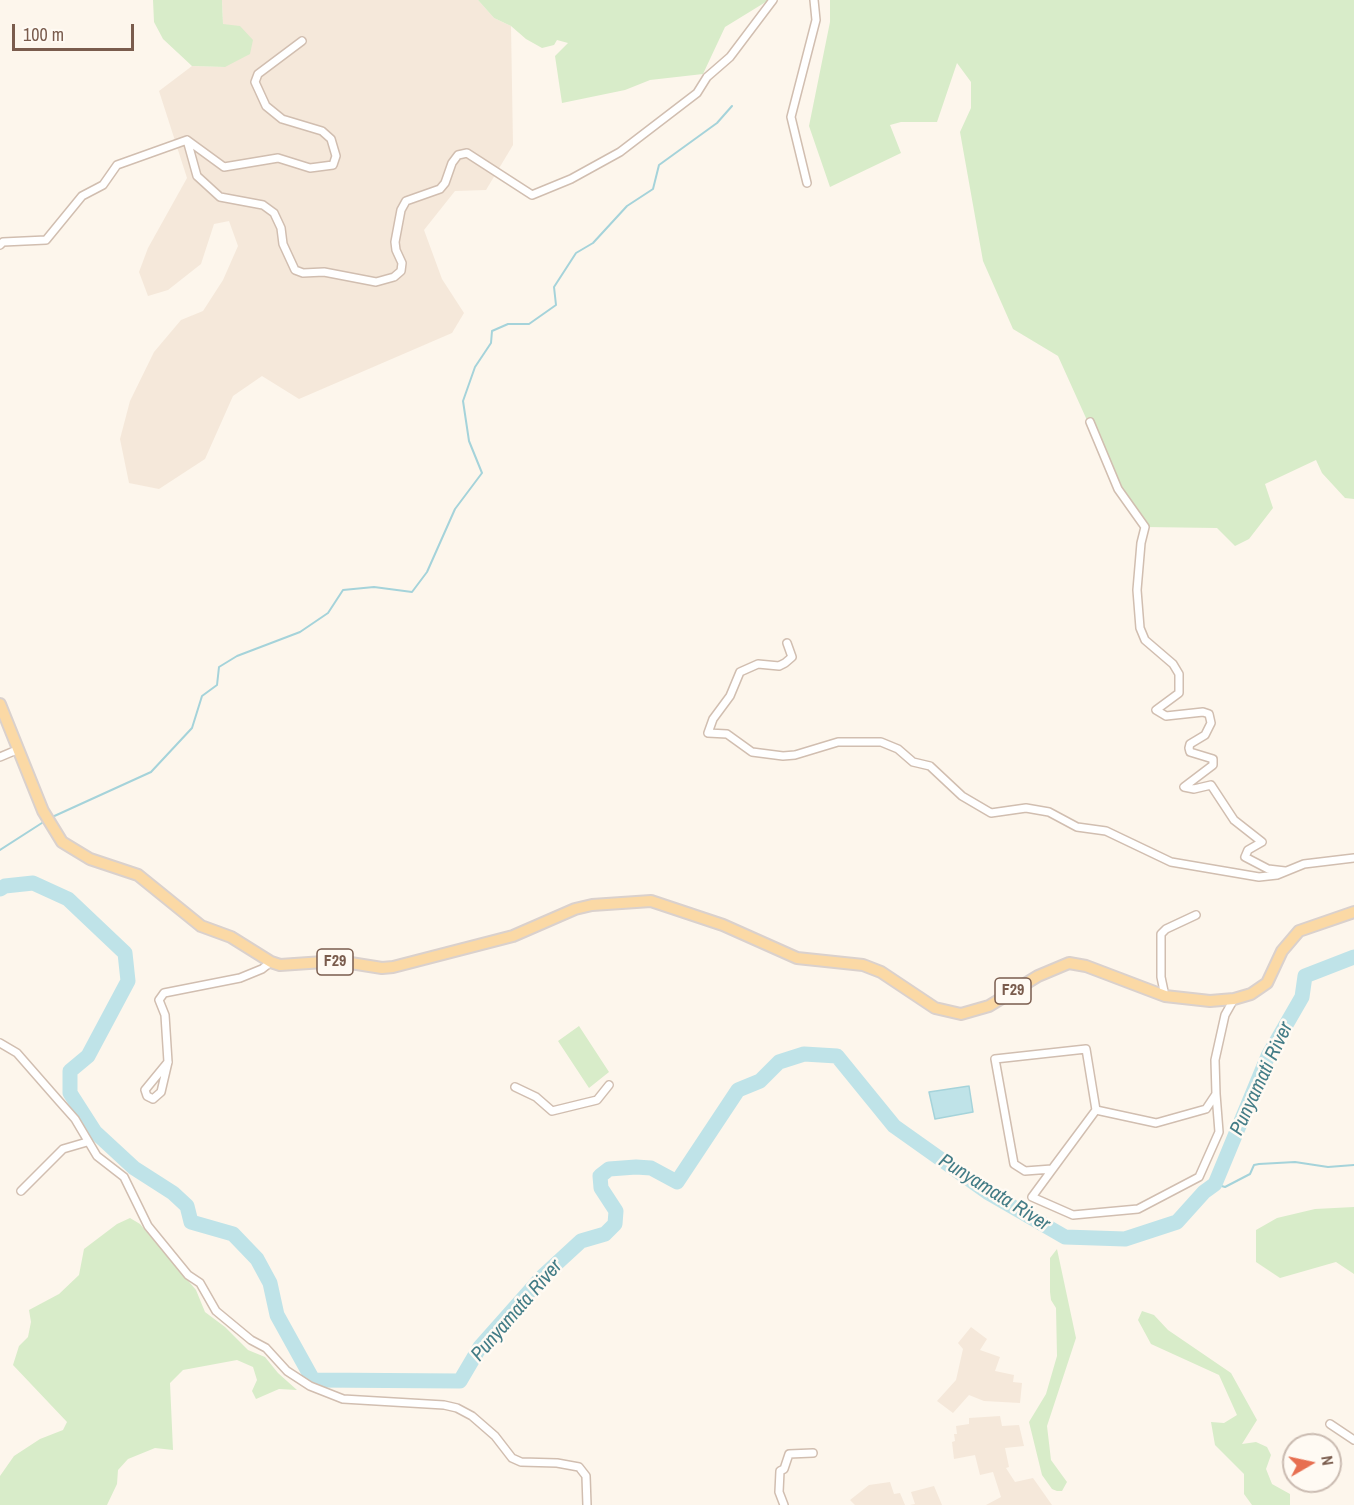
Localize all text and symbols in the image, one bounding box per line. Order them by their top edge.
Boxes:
scale bar [15,12,136,50]
text: 100 m [23,22,64,47]
road number: F29 [317,949,353,975]
road number: F29 [995,978,1031,1004]
water label: Punyamati River [1225,1019,1299,1139]
water label: Punyamata River [934,1149,1054,1237]
water label: Punyamata River [466,1255,568,1367]
north arrow [1282,1433,1342,1493]
text: N [1316,1454,1339,1467]

